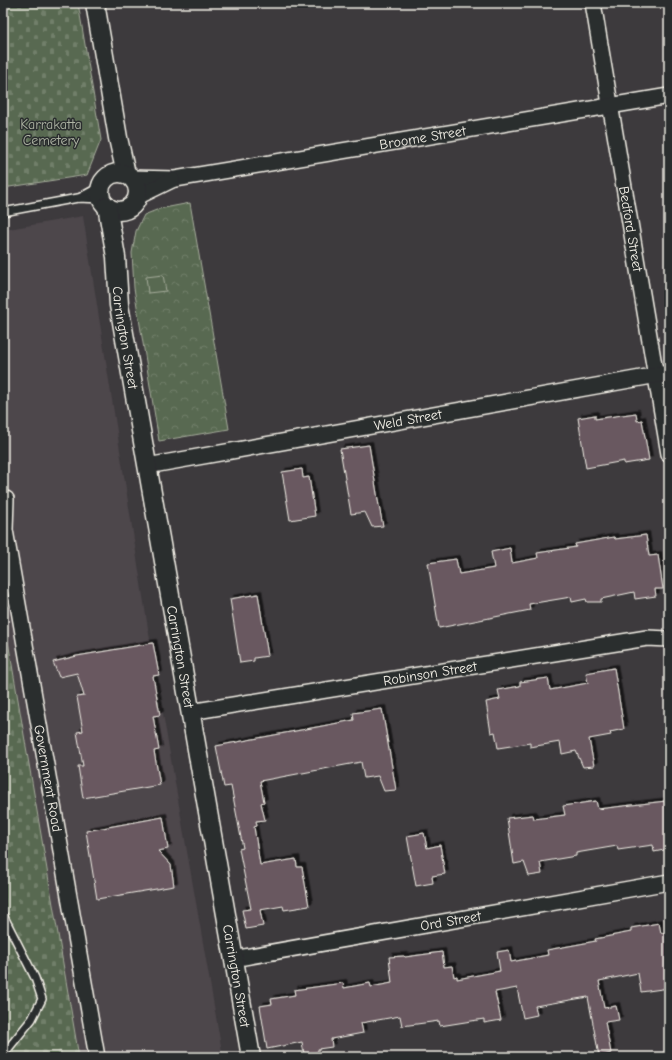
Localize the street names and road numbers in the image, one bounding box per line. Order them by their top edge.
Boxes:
street label: Broome Street [378,122,468,153]
street label: Bedford Street [615,185,647,274]
street label: Carrington Street [109,286,142,391]
street label: Weld Street [373,405,444,434]
street label: Carrington Street [163,604,198,710]
street label: Robinson Street [382,657,479,689]
street label: Government Road [31,723,66,833]
street label: Ord Street [419,907,483,934]
street label: Carrington Street [219,923,254,1029]

